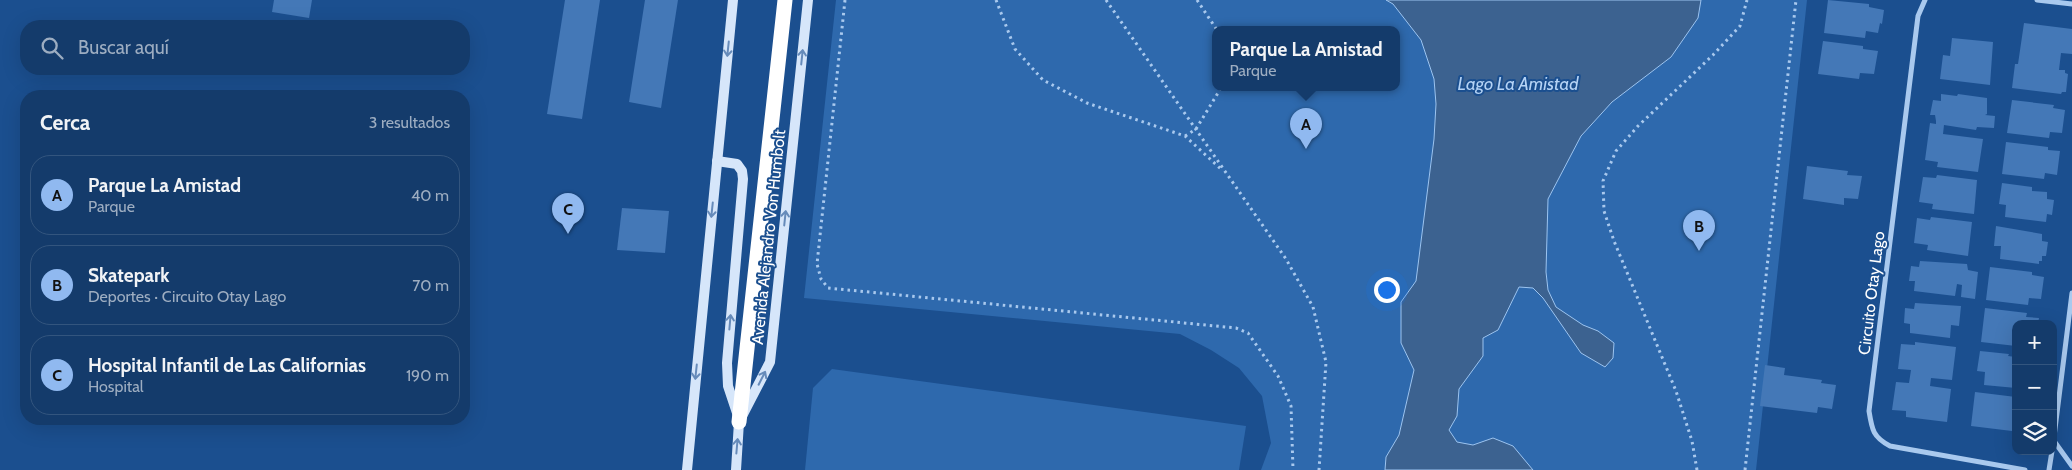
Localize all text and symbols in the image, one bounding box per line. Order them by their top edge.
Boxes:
search box [20,20,470,75]
popup [1212,26,1400,91]
icon: search [38,34,66,62]
text: Buscar aquí [78,36,169,59]
text: Parque La Amistad [1229,38,1383,61]
one-way arrow [724,40,733,56]
one-way arrow [797,49,807,65]
text: Parque [1229,61,1276,80]
water label: Lago La Amistad [1458,73,1579,95]
pin: A [1290,108,1322,149]
text: Cerca [40,110,90,135]
text: 3 resultados [369,113,450,132]
street label: Avenida Alejandro Von Humbolt [748,128,789,345]
text: Parque La Amistad [88,174,241,197]
text: A [52,186,62,205]
text: 40 m [411,186,449,205]
pin: C [552,193,584,234]
text: Parque [88,197,135,216]
one-way arrow [707,202,717,218]
pin: B [1683,210,1715,251]
one-way arrow [780,211,790,227]
street label: Circuito Otay Lago [1854,230,1889,356]
text: Skatepark [88,264,169,287]
text: B [52,276,62,295]
text: 70 m [412,276,449,295]
your location [1374,277,1400,303]
text: Deportes · Circuito Otay Lago [88,287,286,306]
one-way arrow [726,314,735,330]
map controls [2012,320,2057,455]
button: + [2012,320,2057,365]
text: Hospital Infantil de Las Californias [88,354,366,377]
one-way arrow [691,364,701,380]
button: − [2012,365,2057,410]
text: C [52,366,62,385]
text: 190 m [406,366,449,385]
one-way arrow [758,371,767,386]
text: Hospital [88,377,144,396]
button: layers [2012,410,2057,455]
one-way arrow [733,438,742,454]

